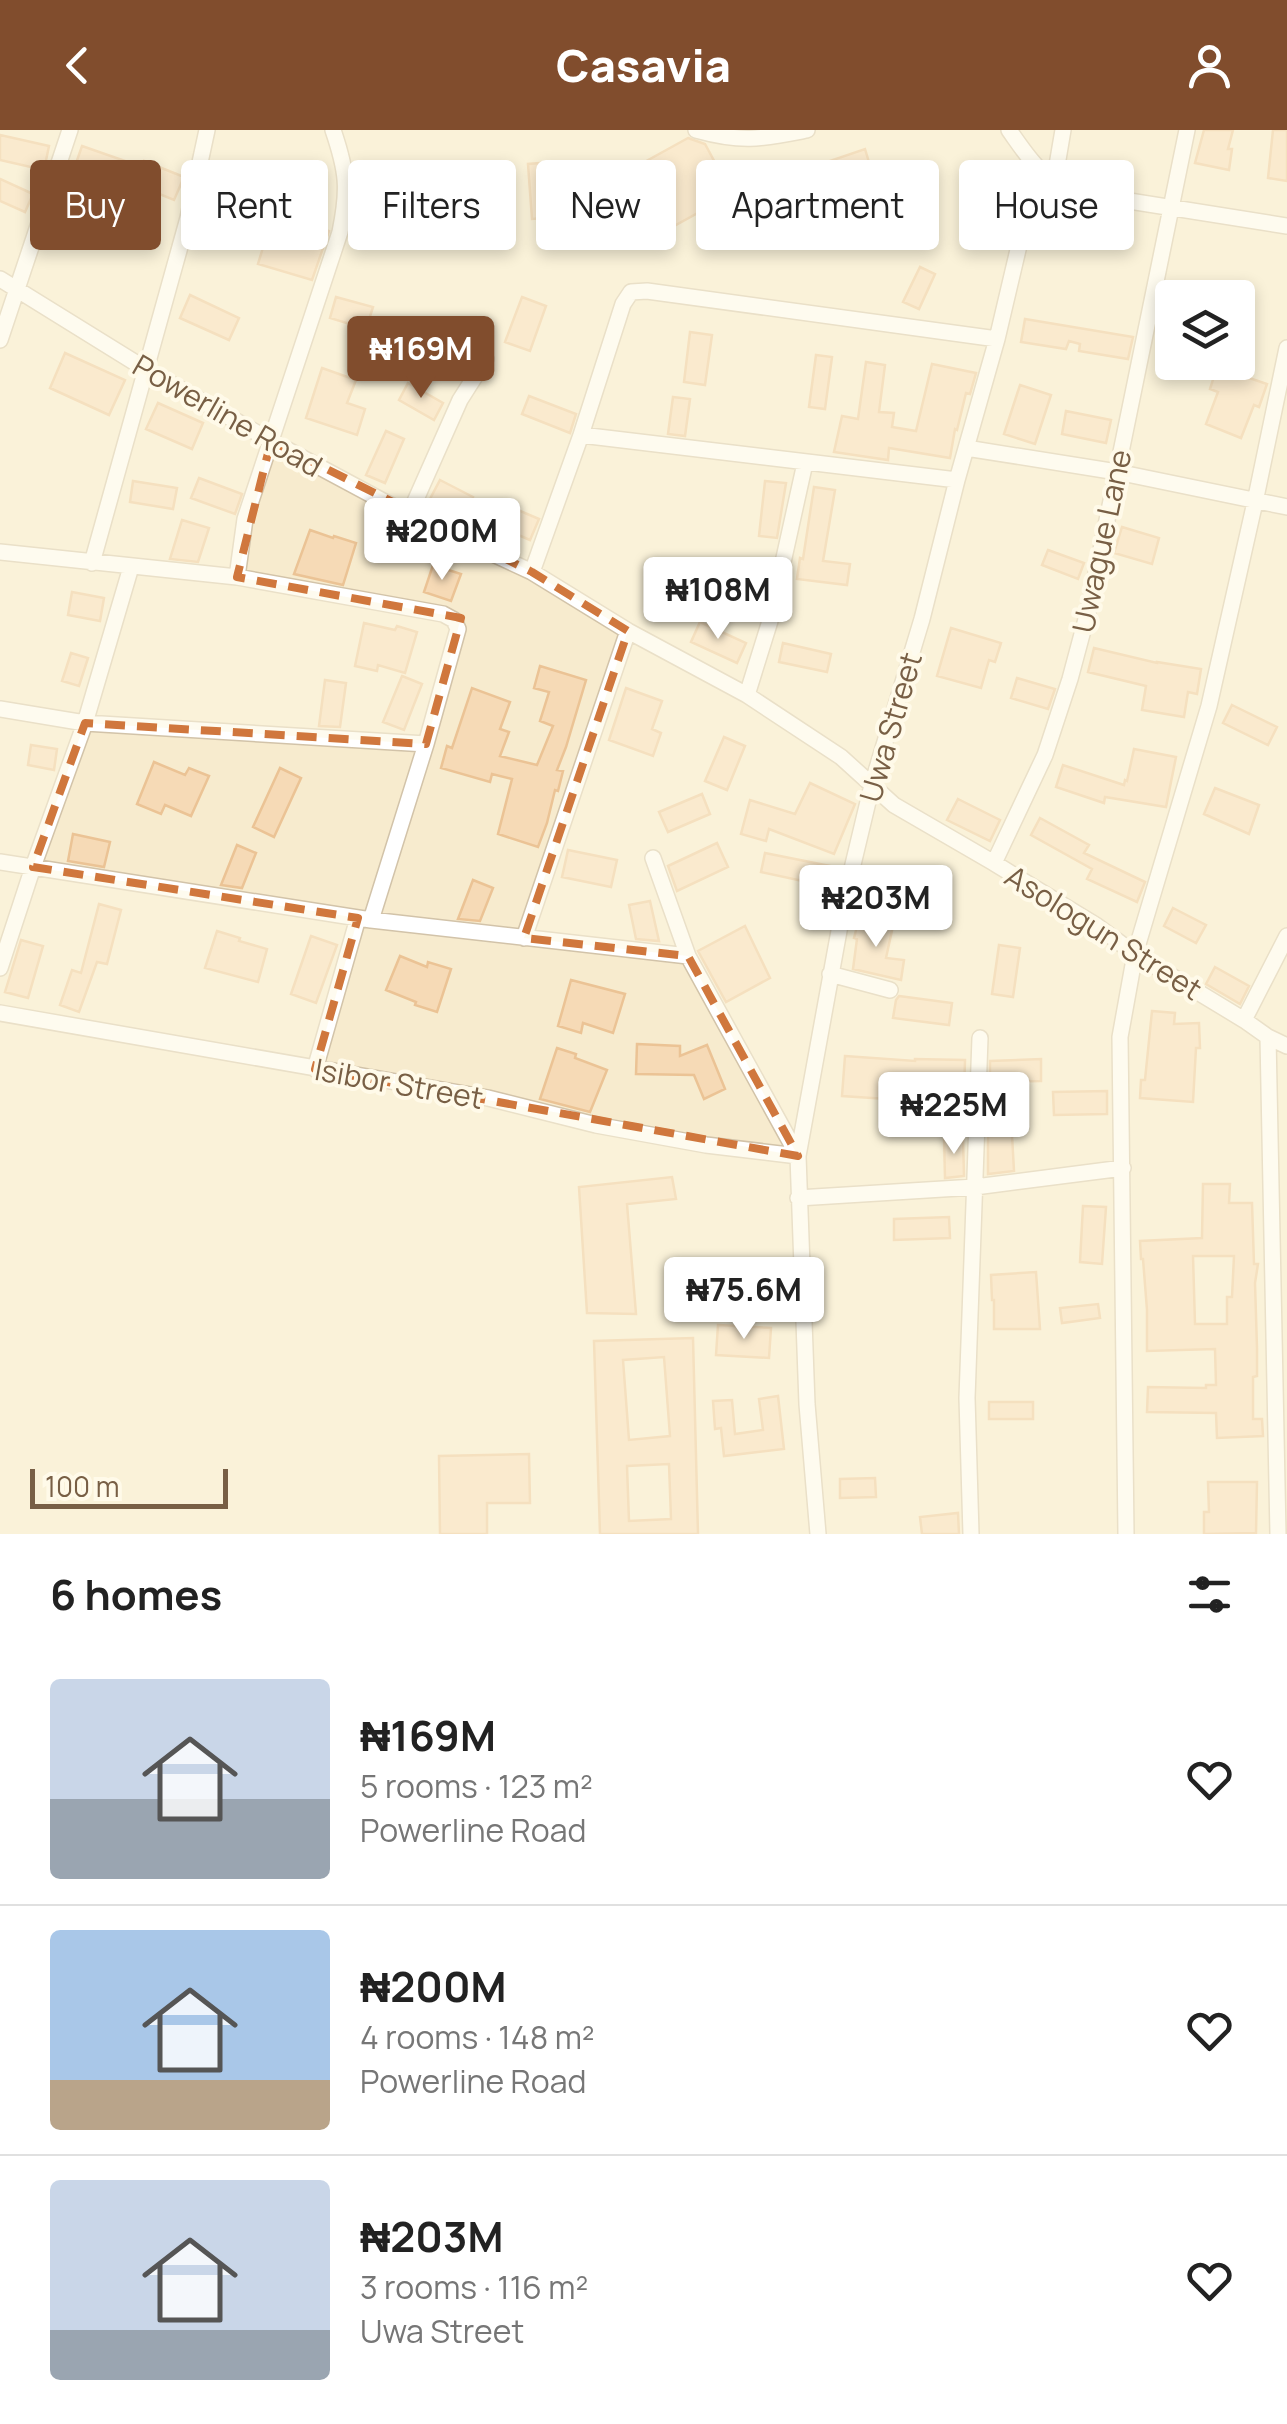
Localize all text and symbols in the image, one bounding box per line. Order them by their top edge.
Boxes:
text: Casavia [556,34,731,96]
icon: back [50,38,105,93]
icon: person [1182,38,1237,93]
chip: Buy [30,160,161,250]
chip: Rent [181,160,328,250]
chip: Filters [348,160,516,250]
chip: New [536,160,676,250]
chip: Apartment [696,160,939,250]
chip: House [959,160,1134,250]
map controls [1155,280,1255,380]
button: layers [1155,280,1255,380]
pin: ₦169M [351,316,491,401]
text: ₦169M [369,326,473,370]
street label: Powerline Road [126,344,330,486]
street label: Uwague Lane [1062,446,1140,636]
pin: ₦200M [372,498,512,583]
text: ₦200M [386,508,498,552]
pin: ₦108M [648,557,788,642]
text: ₦108M [665,567,771,611]
street label: Uwa Street [849,647,931,807]
street label: Asologun Street [998,855,1210,1009]
pin: ₦203M [806,865,946,950]
text: ₦203M [821,875,931,919]
street label: Isibor Street [312,1048,486,1118]
pin: ₦225M [884,1072,1024,1157]
text: ₦225M [900,1082,1008,1126]
pin: ₦75.6M [663,1257,825,1342]
text: ₦75.6M [686,1267,802,1311]
scale bar [30,1464,228,1508]
text: 100 m [45,1467,119,1505]
text: 6 homes [50,1565,222,1623]
icon: filters [1182,1567,1237,1622]
text: ₦169M [360,1706,496,1764]
icon: home [130,1719,250,1839]
icon: heart [1182,1752,1237,1807]
text: 5 rooms · 123 m² [360,1764,593,1808]
text: Powerline Road [360,1808,586,1852]
text: ₦200M [360,1957,507,2015]
icon: home [130,1970,250,2090]
icon: heart [1182,2003,1237,2058]
text: 4 rooms · 148 m² [360,2015,595,2059]
text: Powerline Road [360,2059,586,2103]
text: ₦203M [360,2207,503,2265]
icon: home [130,2220,250,2340]
icon: heart [1182,2253,1237,2308]
text: 3 rooms · 116 m² [360,2265,588,2309]
text: Uwa Street [360,2309,524,2353]

